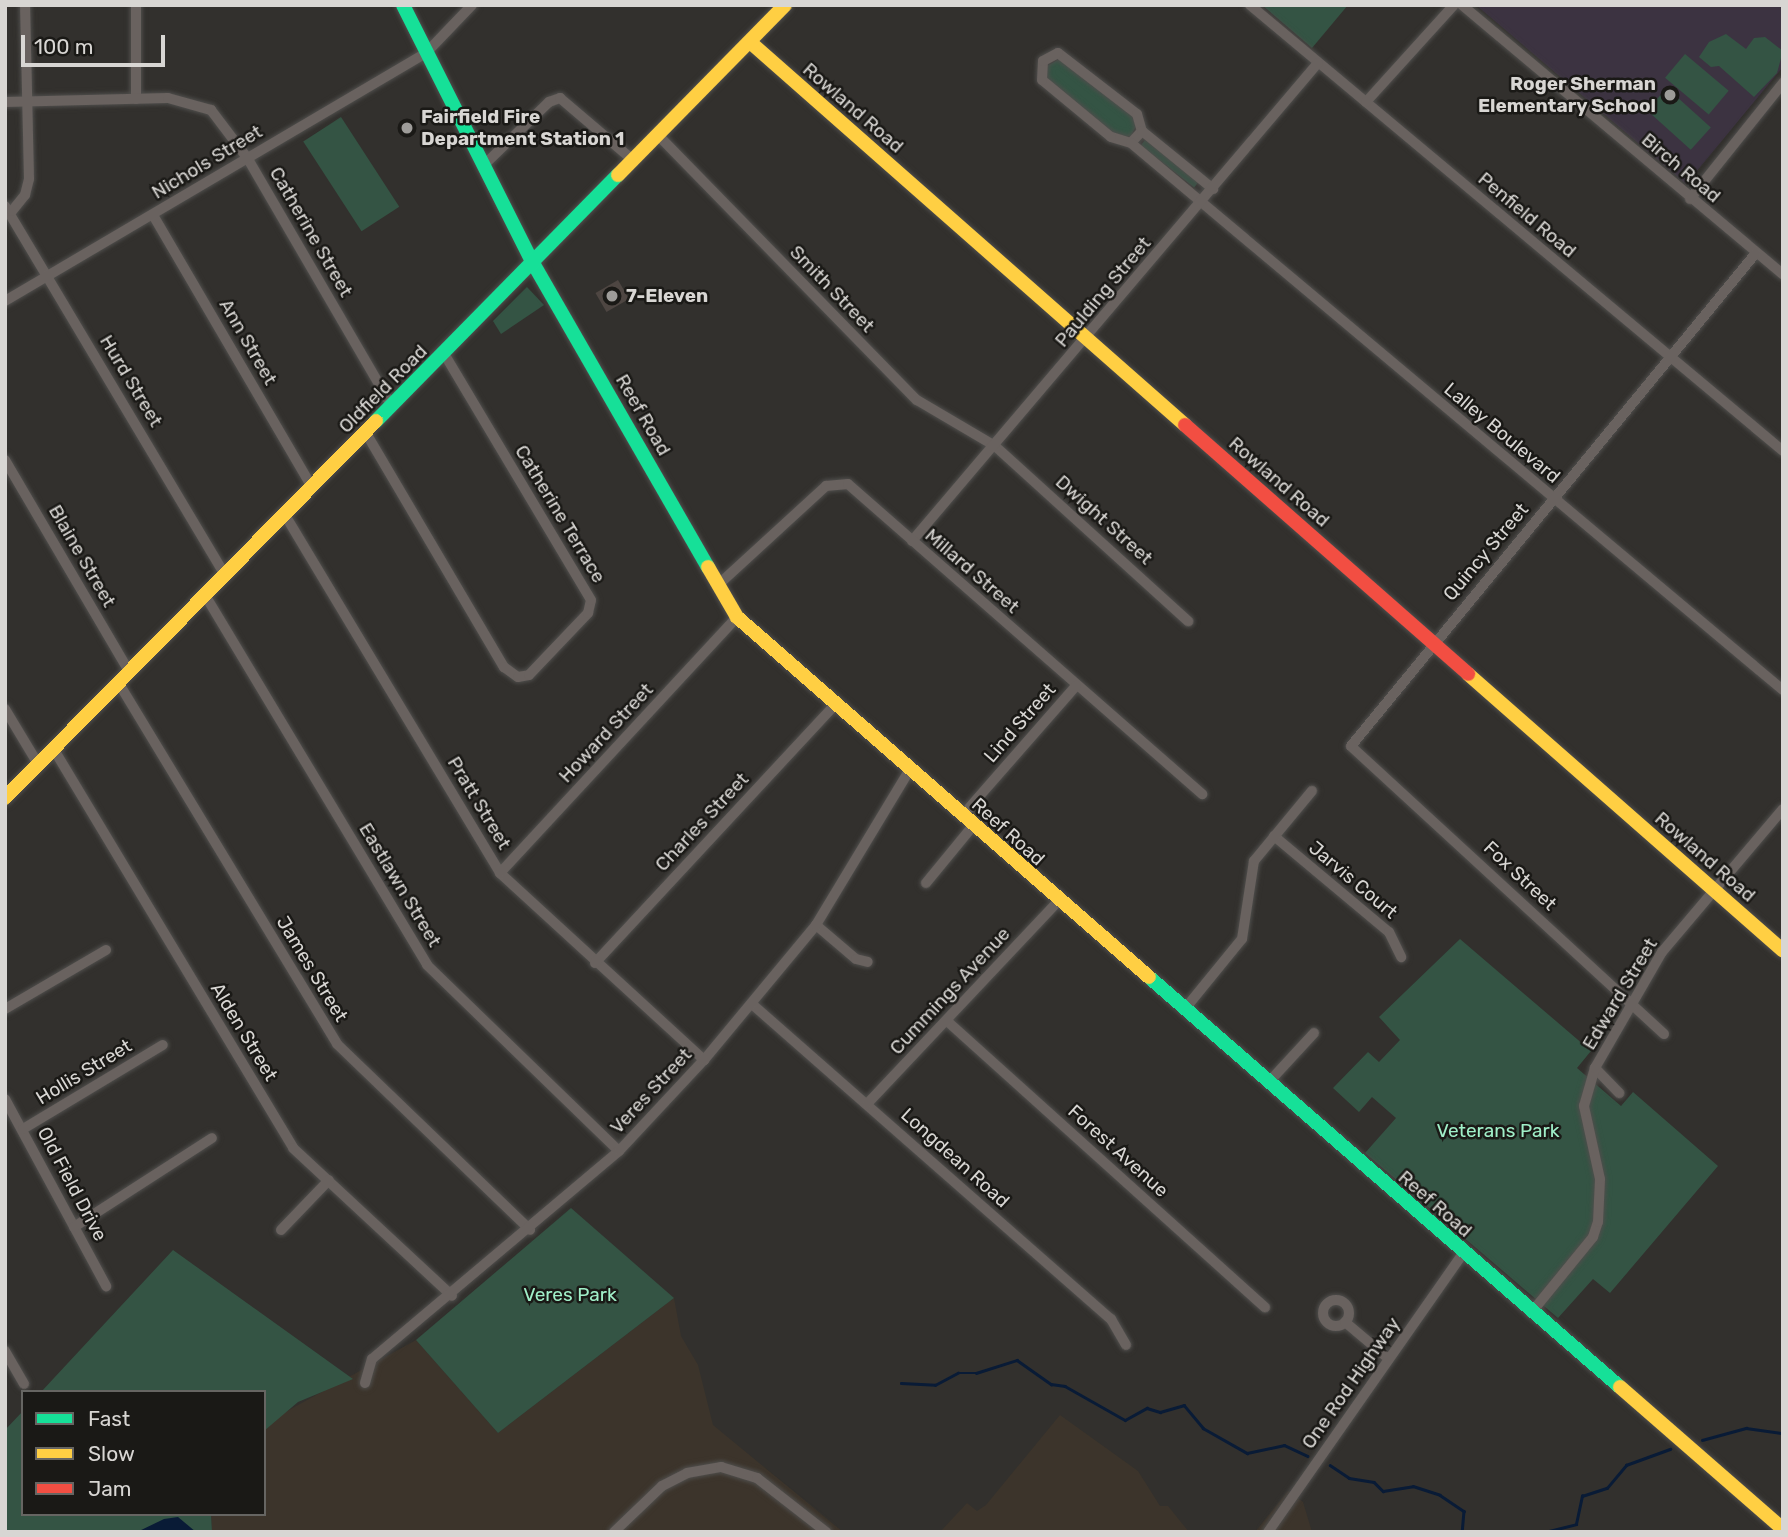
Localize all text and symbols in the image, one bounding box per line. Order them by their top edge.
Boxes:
scale bar [24,21,168,65]
text: 100 m [34,34,93,59]
street label: Rowland Road [798,58,908,158]
place label: Roger Sherman Elementary School [1477,73,1656,117]
marker: Roger Sherman Elementary School [1662,87,1678,103]
place label: Fairfield Fire Department Station 1 [421,106,625,150]
street label: Nichols Street [148,120,266,204]
marker: Fairfield Fire Department Station 1 [399,120,415,136]
street label: Birch Road [1637,128,1725,208]
street label: Catherine Street [265,163,357,301]
street label: Penfield Road [1473,167,1581,263]
street label: Paulding Street [1050,232,1156,352]
street label: Smith Street [785,241,879,337]
place label: 7-Eleven [626,285,708,307]
marker: 7-Eleven [604,288,620,304]
street label: Ann Street [214,295,282,389]
street label: Hurd Street [95,331,167,431]
street label: Oldfield Road [334,340,432,438]
street label: Reef Road [610,370,676,460]
street label: Lalley Boulevard [1439,378,1565,488]
street label: Rowland Road [1224,432,1334,532]
street label: Catherine Terrace [510,441,610,587]
street label: Dwight Street [1051,470,1157,570]
street label: Quincy Street [1438,498,1534,606]
street label: Blaine Street [44,501,120,611]
street label: Millard Street [920,524,1024,618]
street label: Howard Street [554,679,658,787]
street label: Lind Street [979,679,1061,767]
street label: Pratt Street [442,753,516,853]
street label: Charles Street [651,768,753,876]
street label: Reef Road [967,793,1049,871]
street label: Rowland Road [1650,807,1760,907]
street label: Eastlawn Street [354,819,446,951]
street label: Jarvis Court [1304,836,1402,924]
street label: Fox Street [1479,837,1561,915]
street label: James Street [272,912,352,1026]
street label: Cummings Avenue [885,922,1015,1060]
street label: Edward Street [1578,934,1662,1054]
street label: Alden Street [206,979,282,1085]
street label: Hollis Street [32,1035,136,1109]
street label: Veres Street [605,1043,697,1139]
street label: Forest Avenue [1063,1100,1173,1202]
street label: Longdean Road [896,1103,1014,1213]
park label: Veterans Park [1436,1120,1560,1142]
street label: Old Field Drive [32,1123,112,1245]
street label: Reef Road [1393,1166,1477,1242]
park label: Veres Park [523,1284,617,1306]
street label: One Rod Highway [1297,1313,1405,1453]
legend [21,1390,266,1516]
text: Fast [88,1406,130,1431]
text: Slow [88,1441,135,1466]
text: Jam [88,1476,132,1501]

